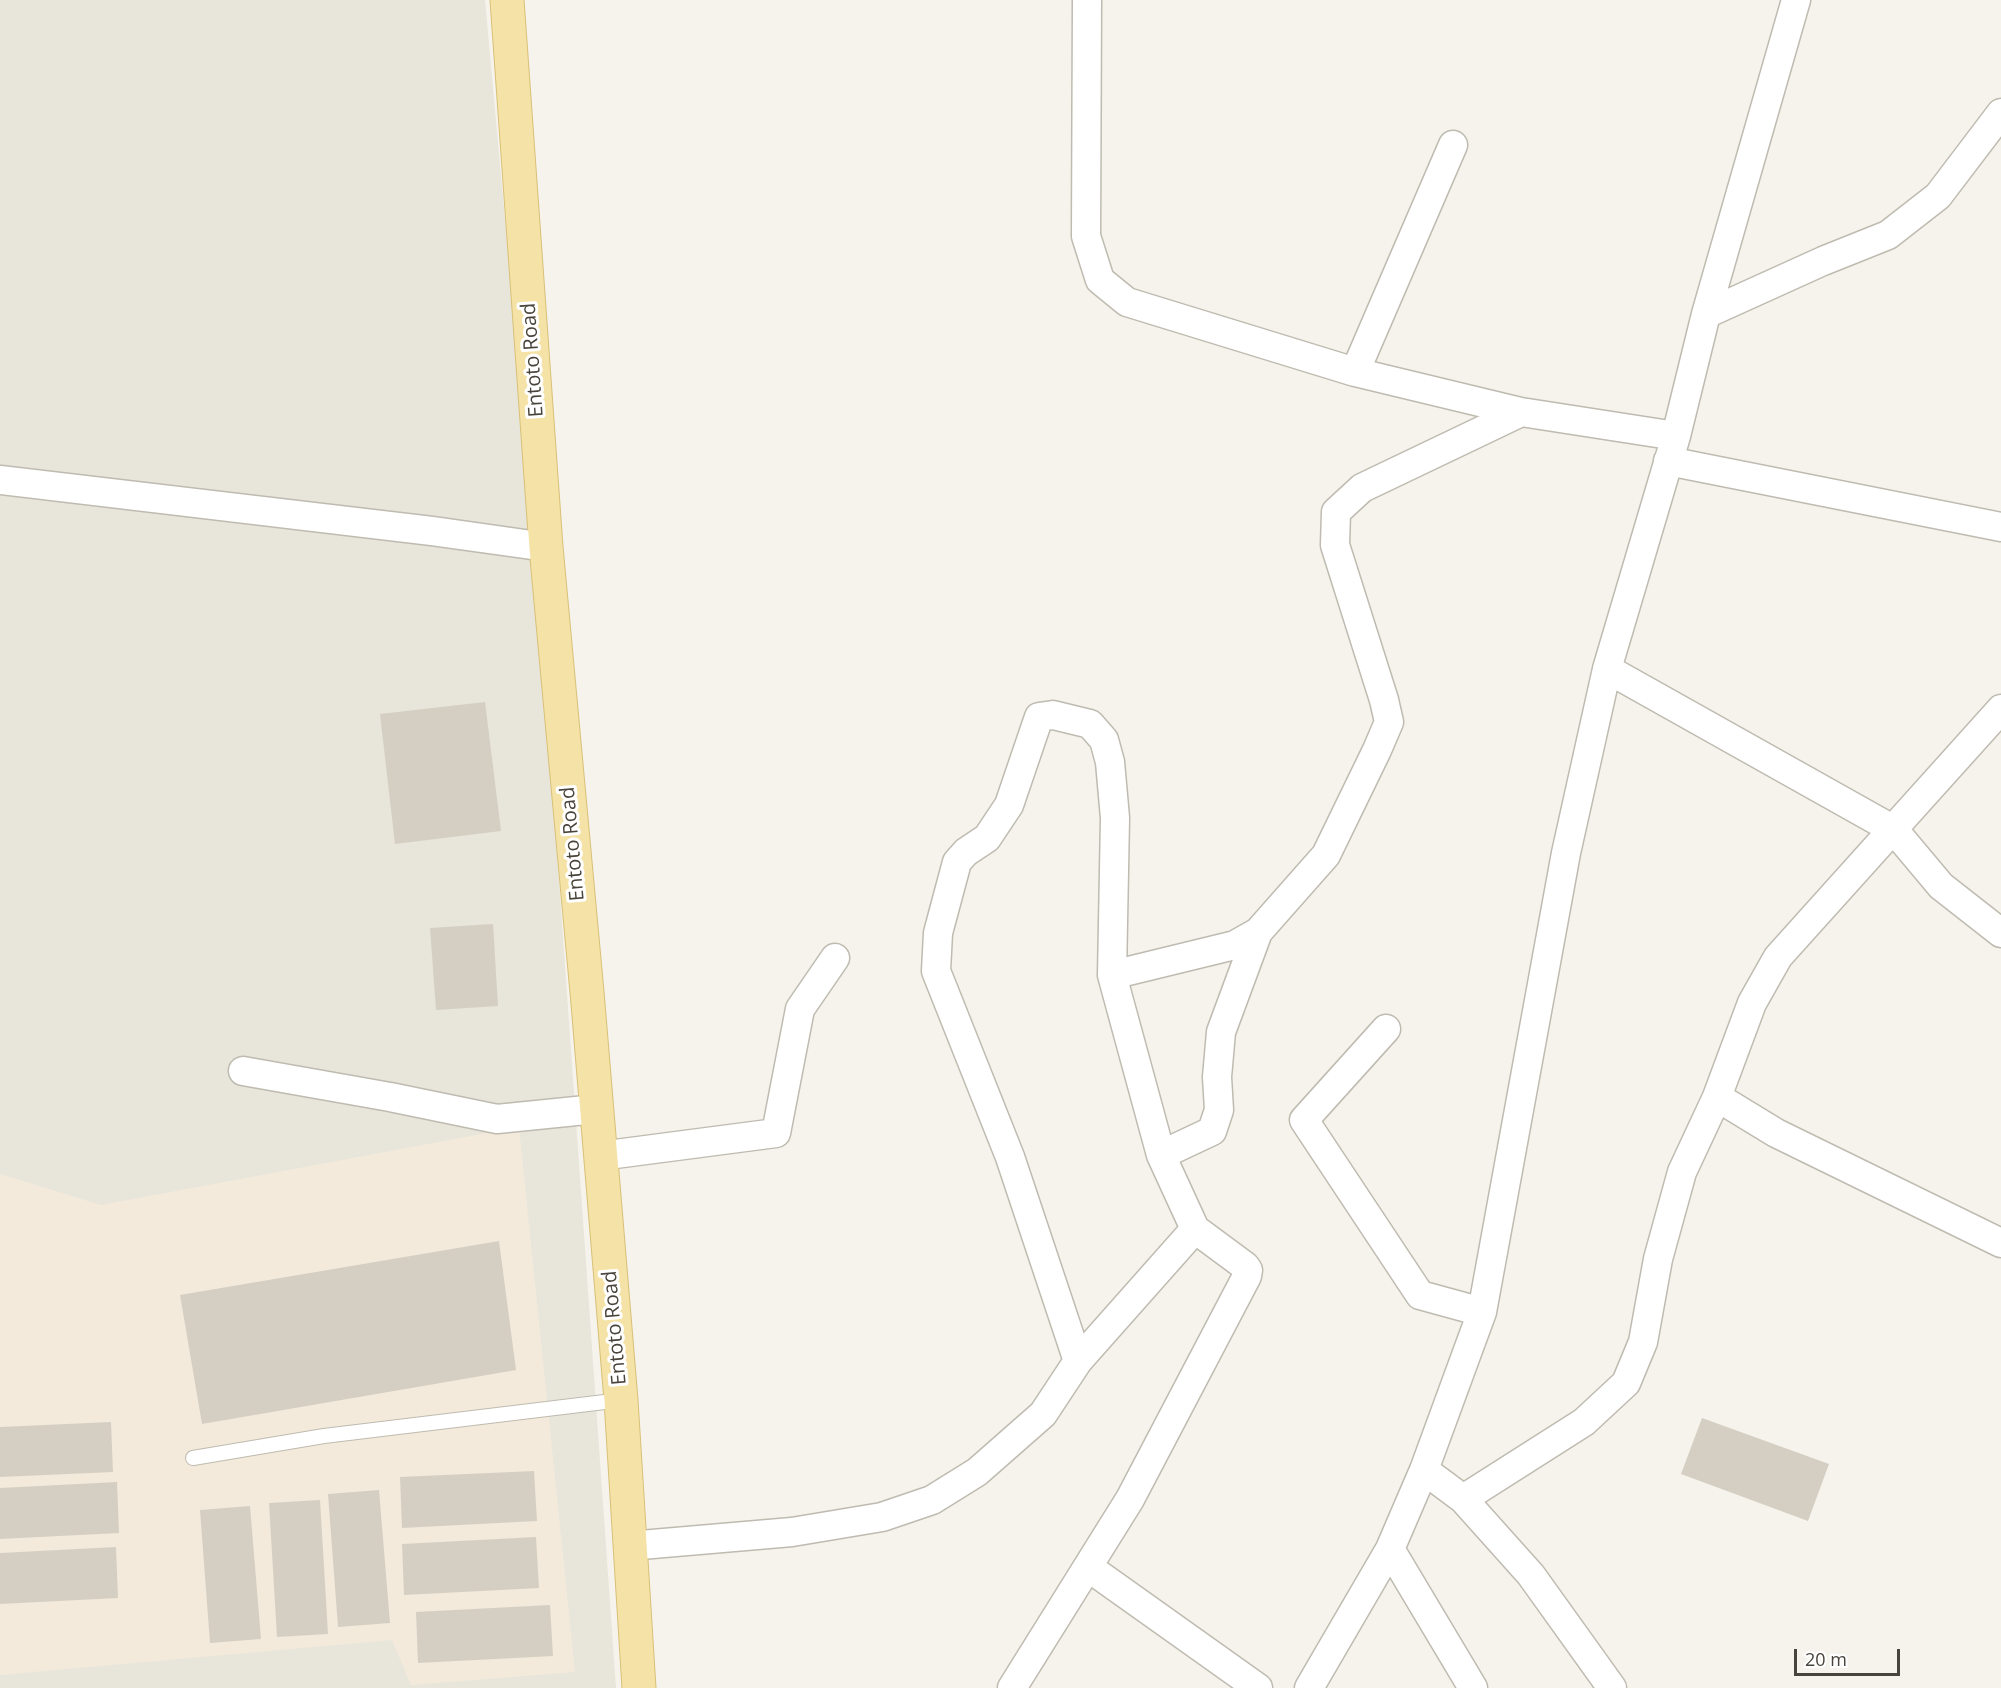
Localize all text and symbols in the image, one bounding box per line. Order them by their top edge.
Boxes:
street label: Entoto Road [517,302,549,418]
street label: Entoto Road [556,786,590,902]
street label: Entoto Road [598,1270,632,1386]
scale bar [1797,1637,1904,1675]
text: 20 m [1805,1647,1847,1671]

